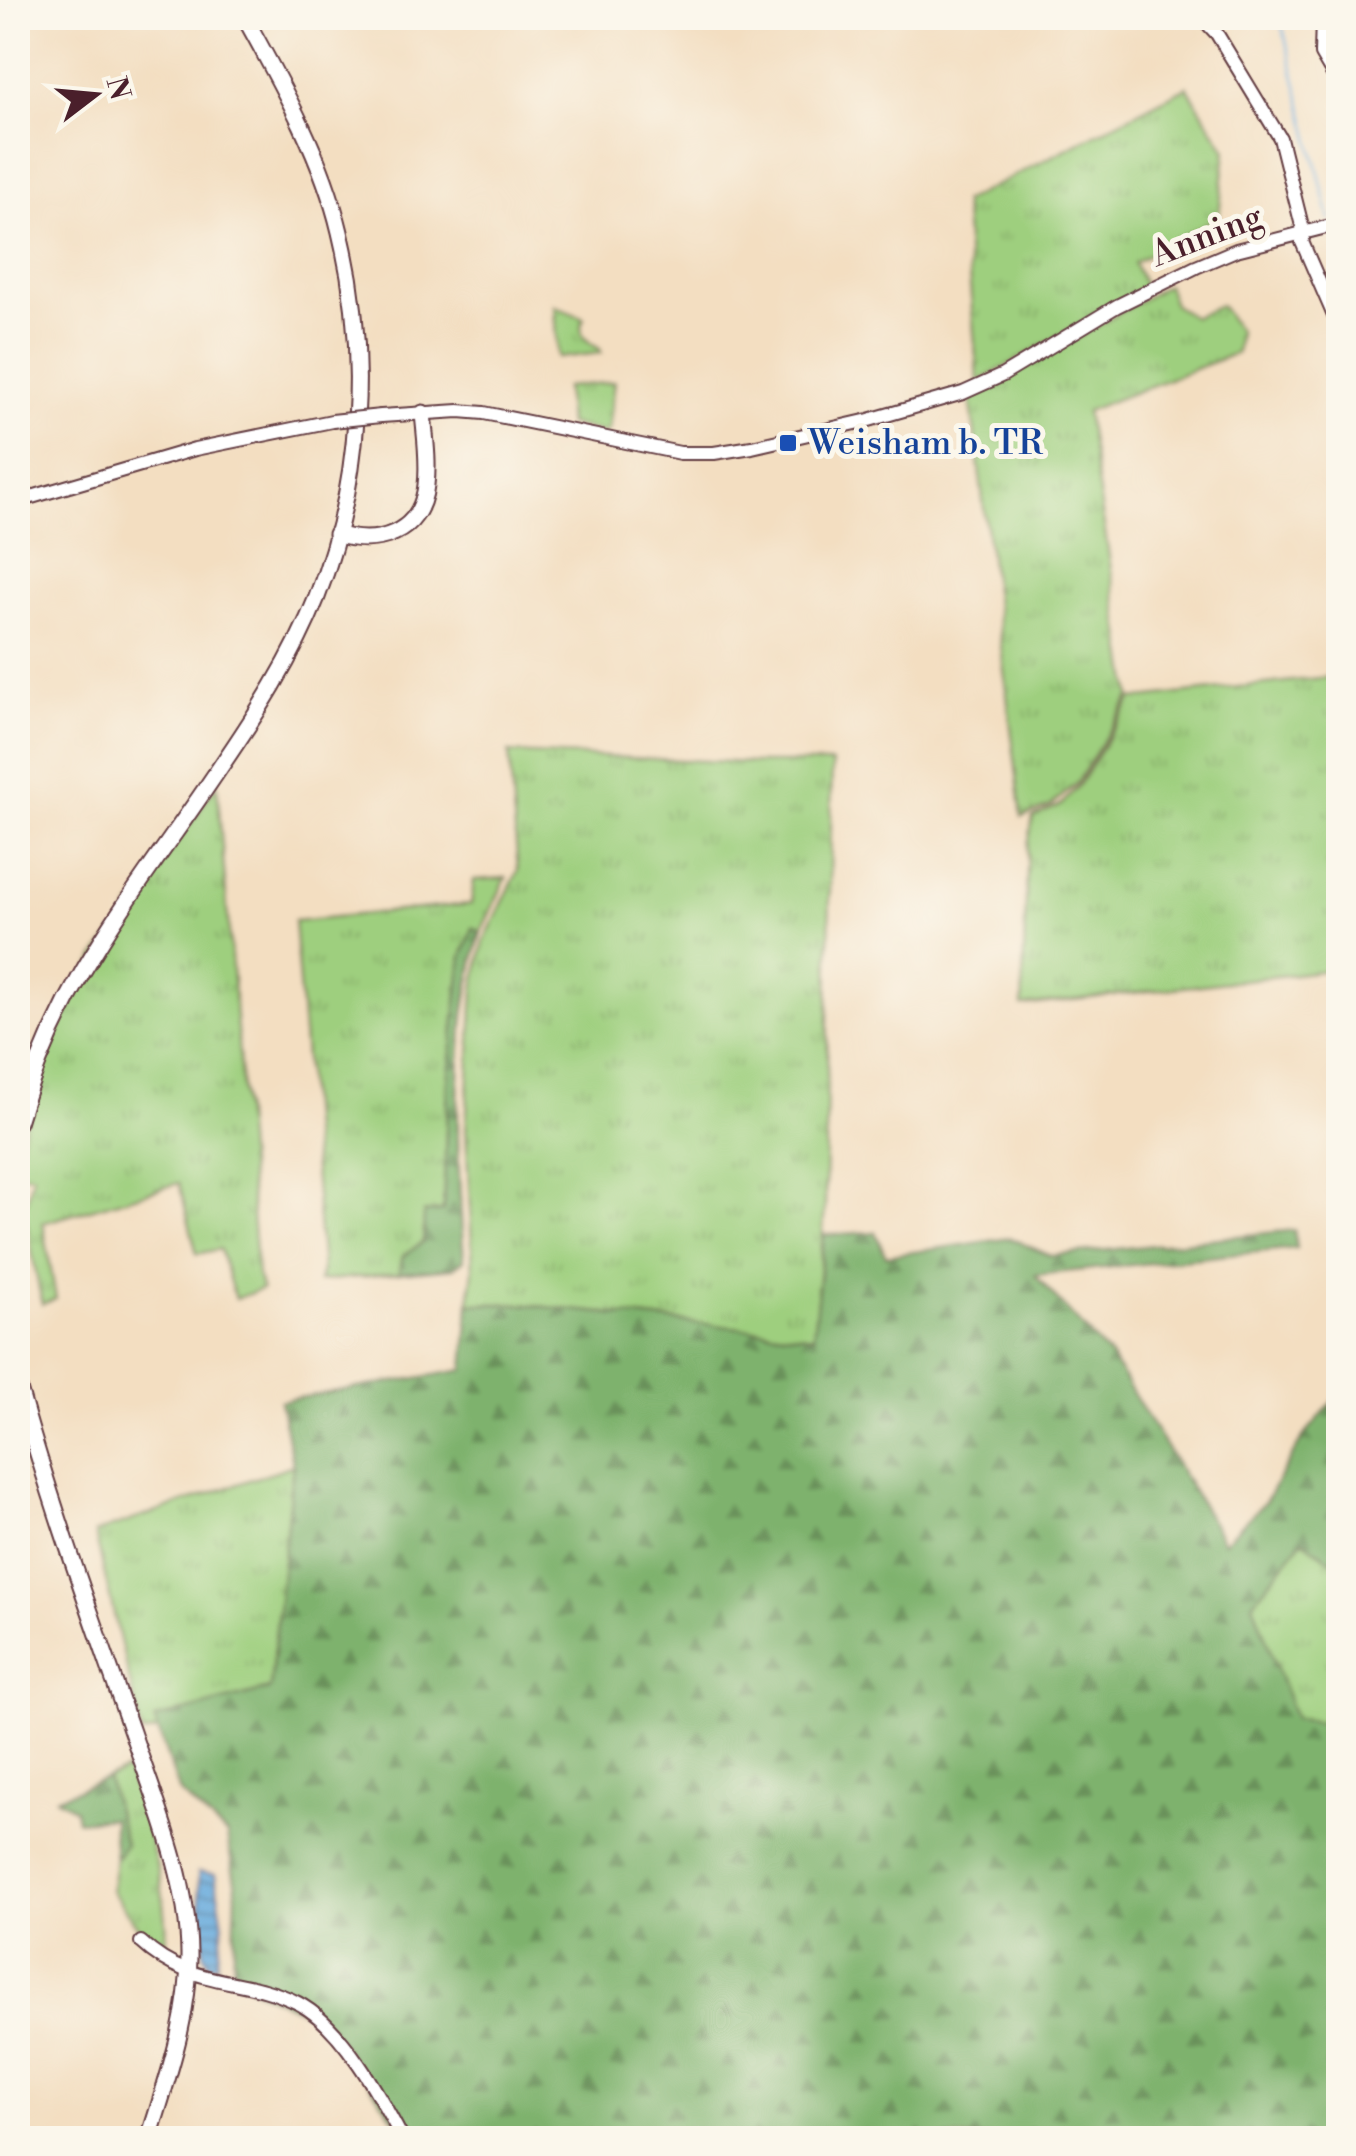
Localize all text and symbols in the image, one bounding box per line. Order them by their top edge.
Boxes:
north arrow [45,45,145,145]
text: N [98,73,137,104]
street label: Anning [1144,195,1269,277]
place label: Weisham b. TR [807,422,1043,465]
marker: Weisham b. TR [777,432,799,454]

